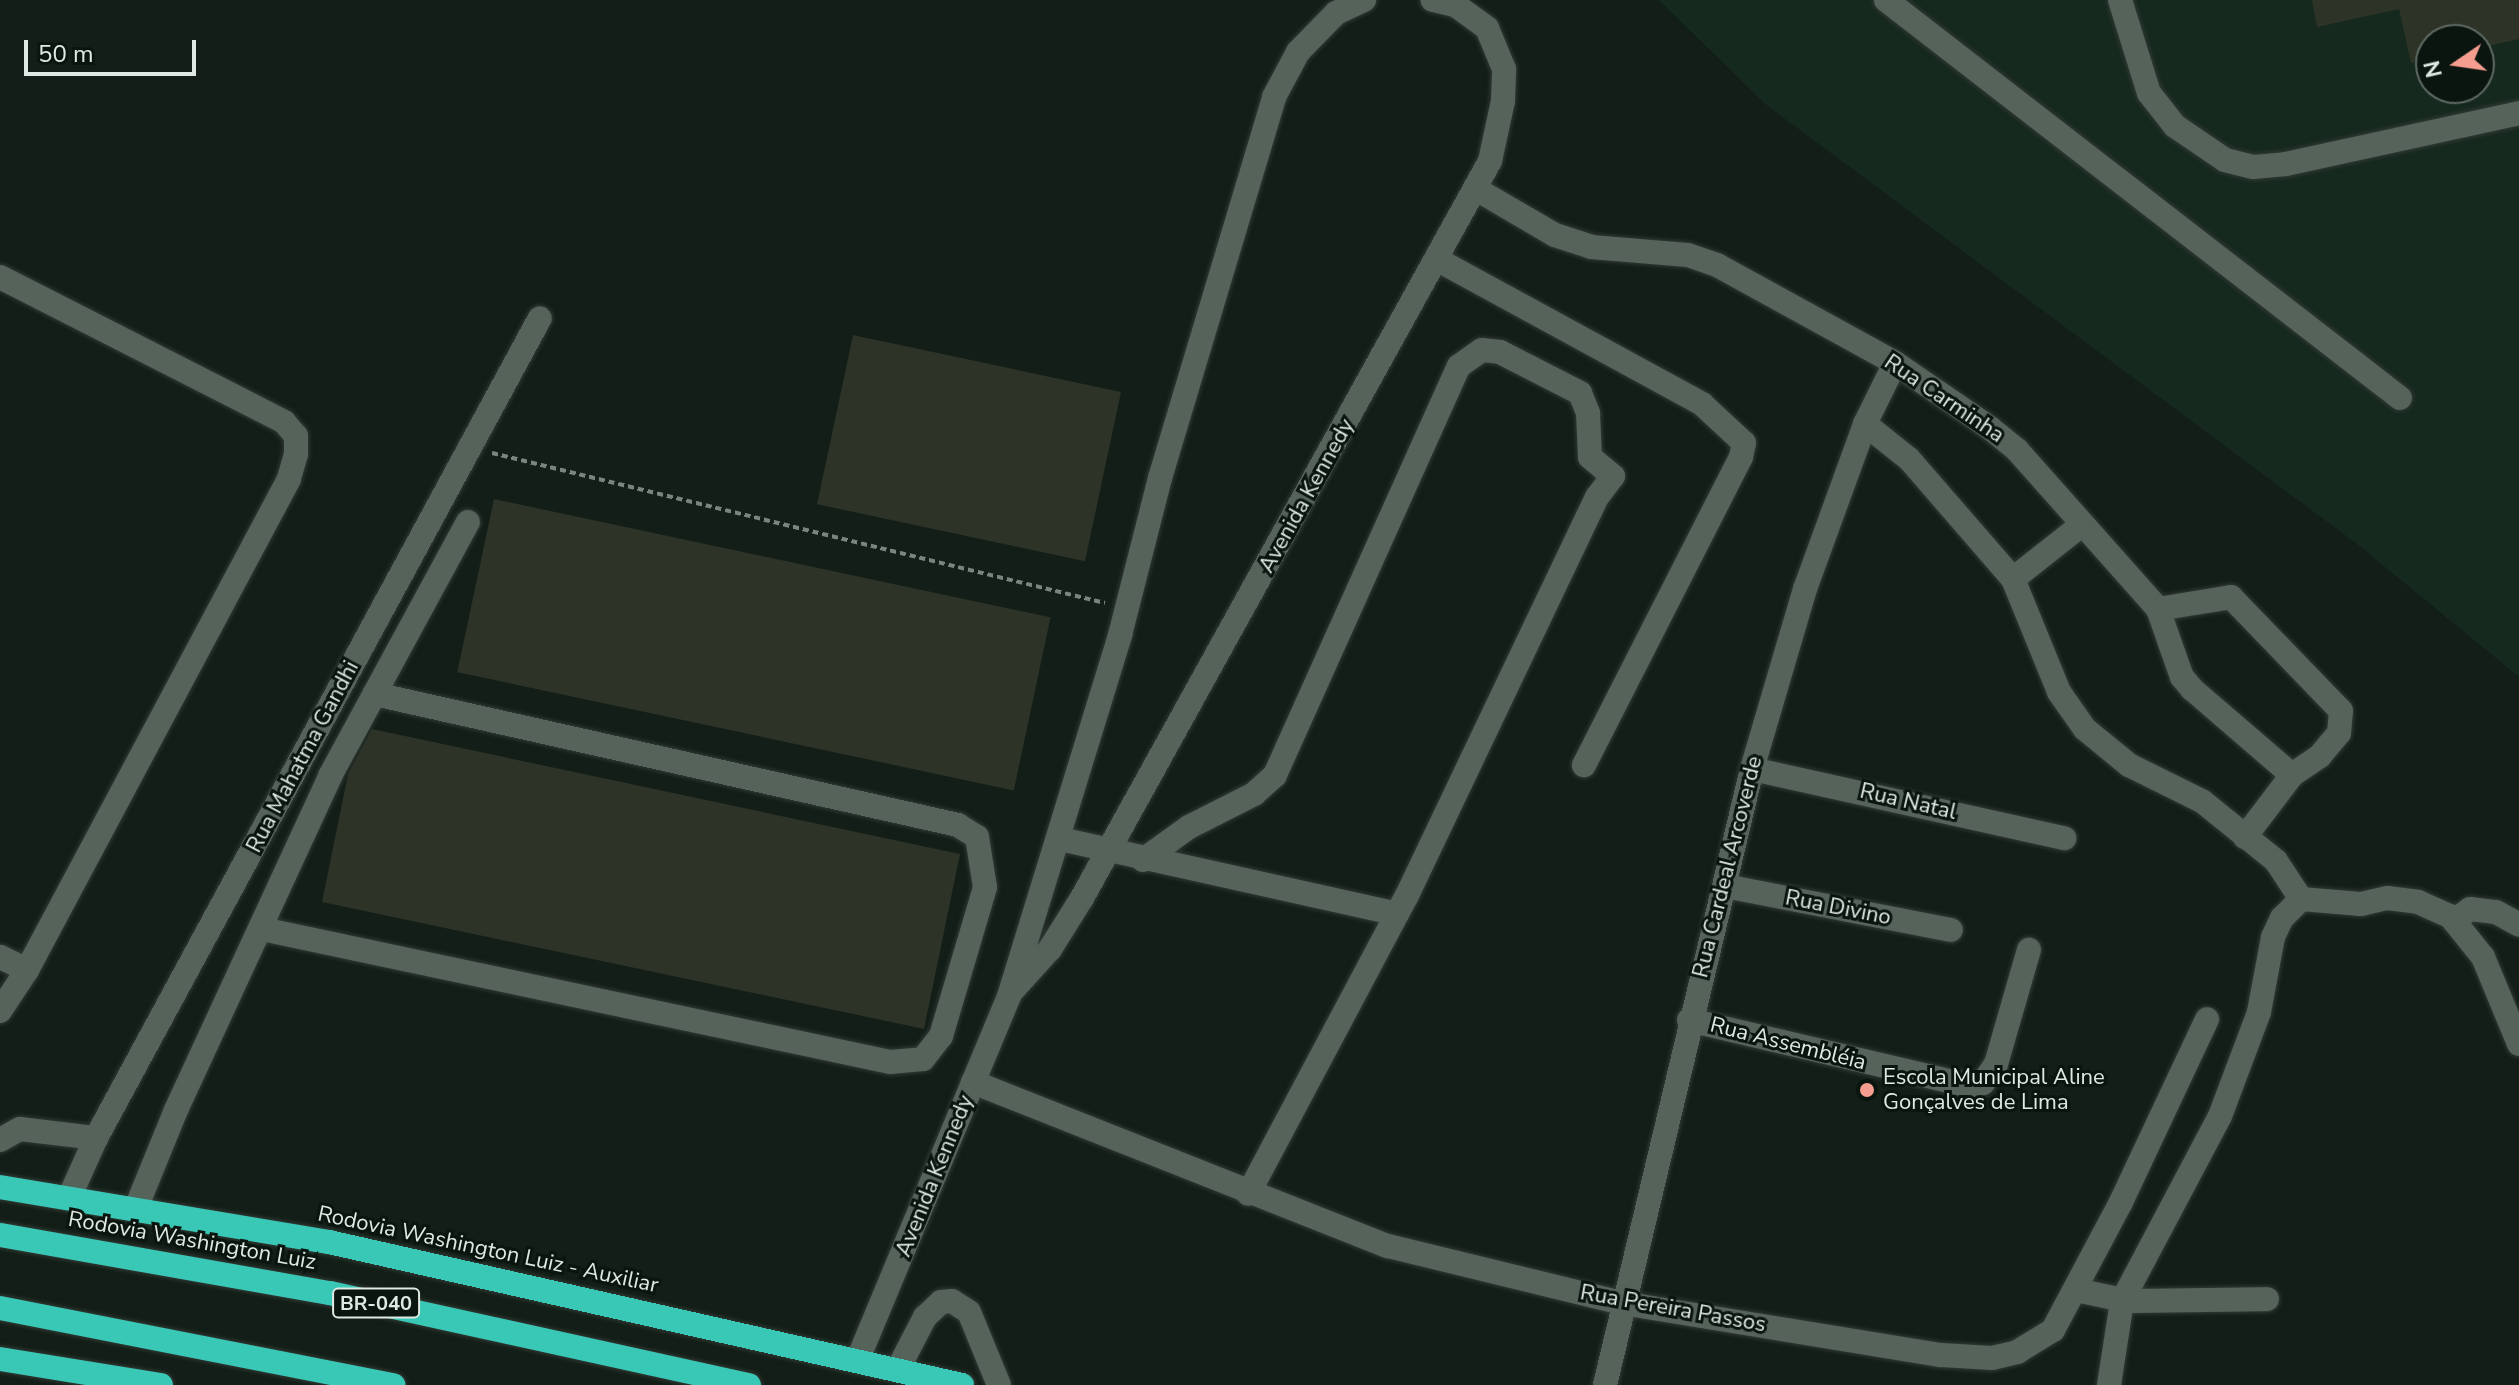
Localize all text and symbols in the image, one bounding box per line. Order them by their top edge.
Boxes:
scale bar [28,24,200,74]
north arrow [2415,24,2495,104]
text: 50 m [38,38,94,70]
text: N [2417,58,2450,80]
street label: Rua Carminha [1879,349,2009,449]
street label: Avenida Kennedy [1254,414,1360,578]
street label: Rua Mahatma Gandhi [241,657,365,857]
street label: Rua Cardeal Arcoverde [1688,753,1768,981]
street label: Rua Natal [1857,778,1959,826]
street label: Rua Divino [1783,885,1893,931]
street label: Rua Assembléia [1707,1012,1869,1076]
place label: Escola Municipal Aline Gonçalves de Lima [1883,1064,2105,1116]
marker: Escola Municipal Aline Gonçalves de Lima [1858,1081,1876,1099]
street label: Avenida Kennedy [891,1091,979,1261]
street label: Rodovia Washington Luiz - Auxiliar [315,1201,661,1299]
street label: Rodovia Washington Luiz [66,1206,318,1276]
street label: Rua Pereira Passos [1578,1280,1768,1338]
road number: BR-040 [332,1287,420,1319]

